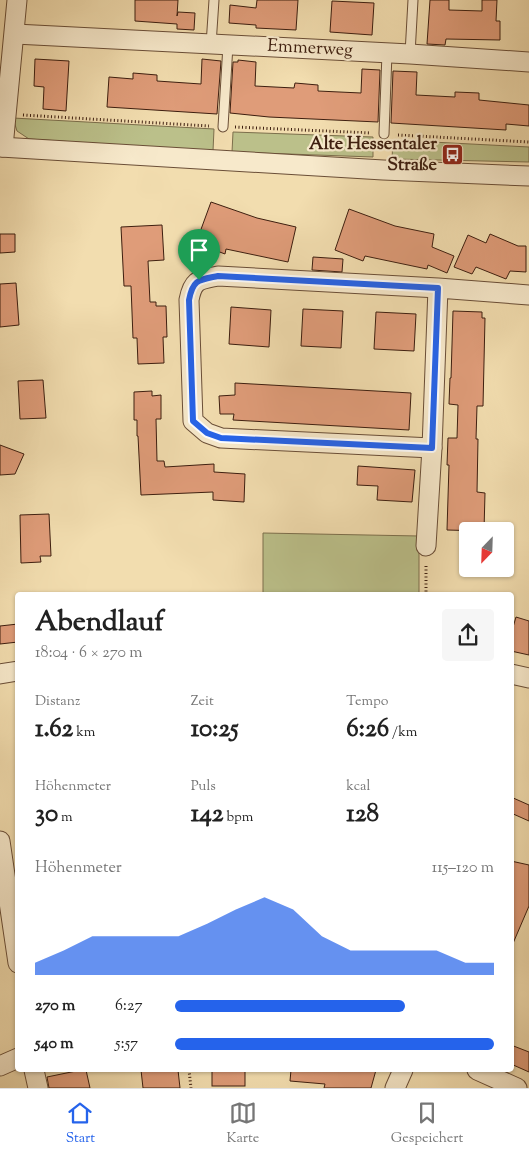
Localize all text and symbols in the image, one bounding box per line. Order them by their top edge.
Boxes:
street label: Emmerweg [267,34,354,64]
place label: Alte Hessentaler Straße [309,132,438,179]
bus stop icon: Alte Hessentaler Straße [441,143,465,167]
pin [178,229,220,280]
icon: arrive [185,236,213,264]
north arrow [459,522,514,578]
map controls [459,522,514,577]
text: Abendlauf [35,603,164,643]
button: share [442,609,494,661]
text: 18:04 · 6 × 270 m [35,642,143,665]
text: Distanz [35,692,80,712]
text: Zeit [191,692,214,712]
text: Tempo [346,692,388,712]
text: 1.62 [35,712,73,748]
text: 10:25 [191,712,239,748]
text: 6:26 [346,712,389,748]
text: km [73,723,95,743]
text: /km [389,723,417,743]
text: Höhenmeter [35,777,111,797]
text: Puls [191,777,216,797]
text: kcal [346,777,370,797]
text: 30 [35,797,58,833]
text: 142 [191,797,223,833]
text: 128 [346,797,379,833]
text: m [58,808,73,828]
text: bpm [223,808,253,828]
text: Höhenmeter [35,857,122,880]
text: 115–120 m [432,857,494,880]
text: 270 m [35,995,75,1018]
text: 6:27 [115,995,142,1018]
text: 540 m [35,1033,74,1056]
text: 5:57 [115,1033,138,1056]
tab: Start [66,1099,95,1149]
tab: Karte [226,1099,259,1149]
tab: Gespeichert [391,1099,463,1149]

